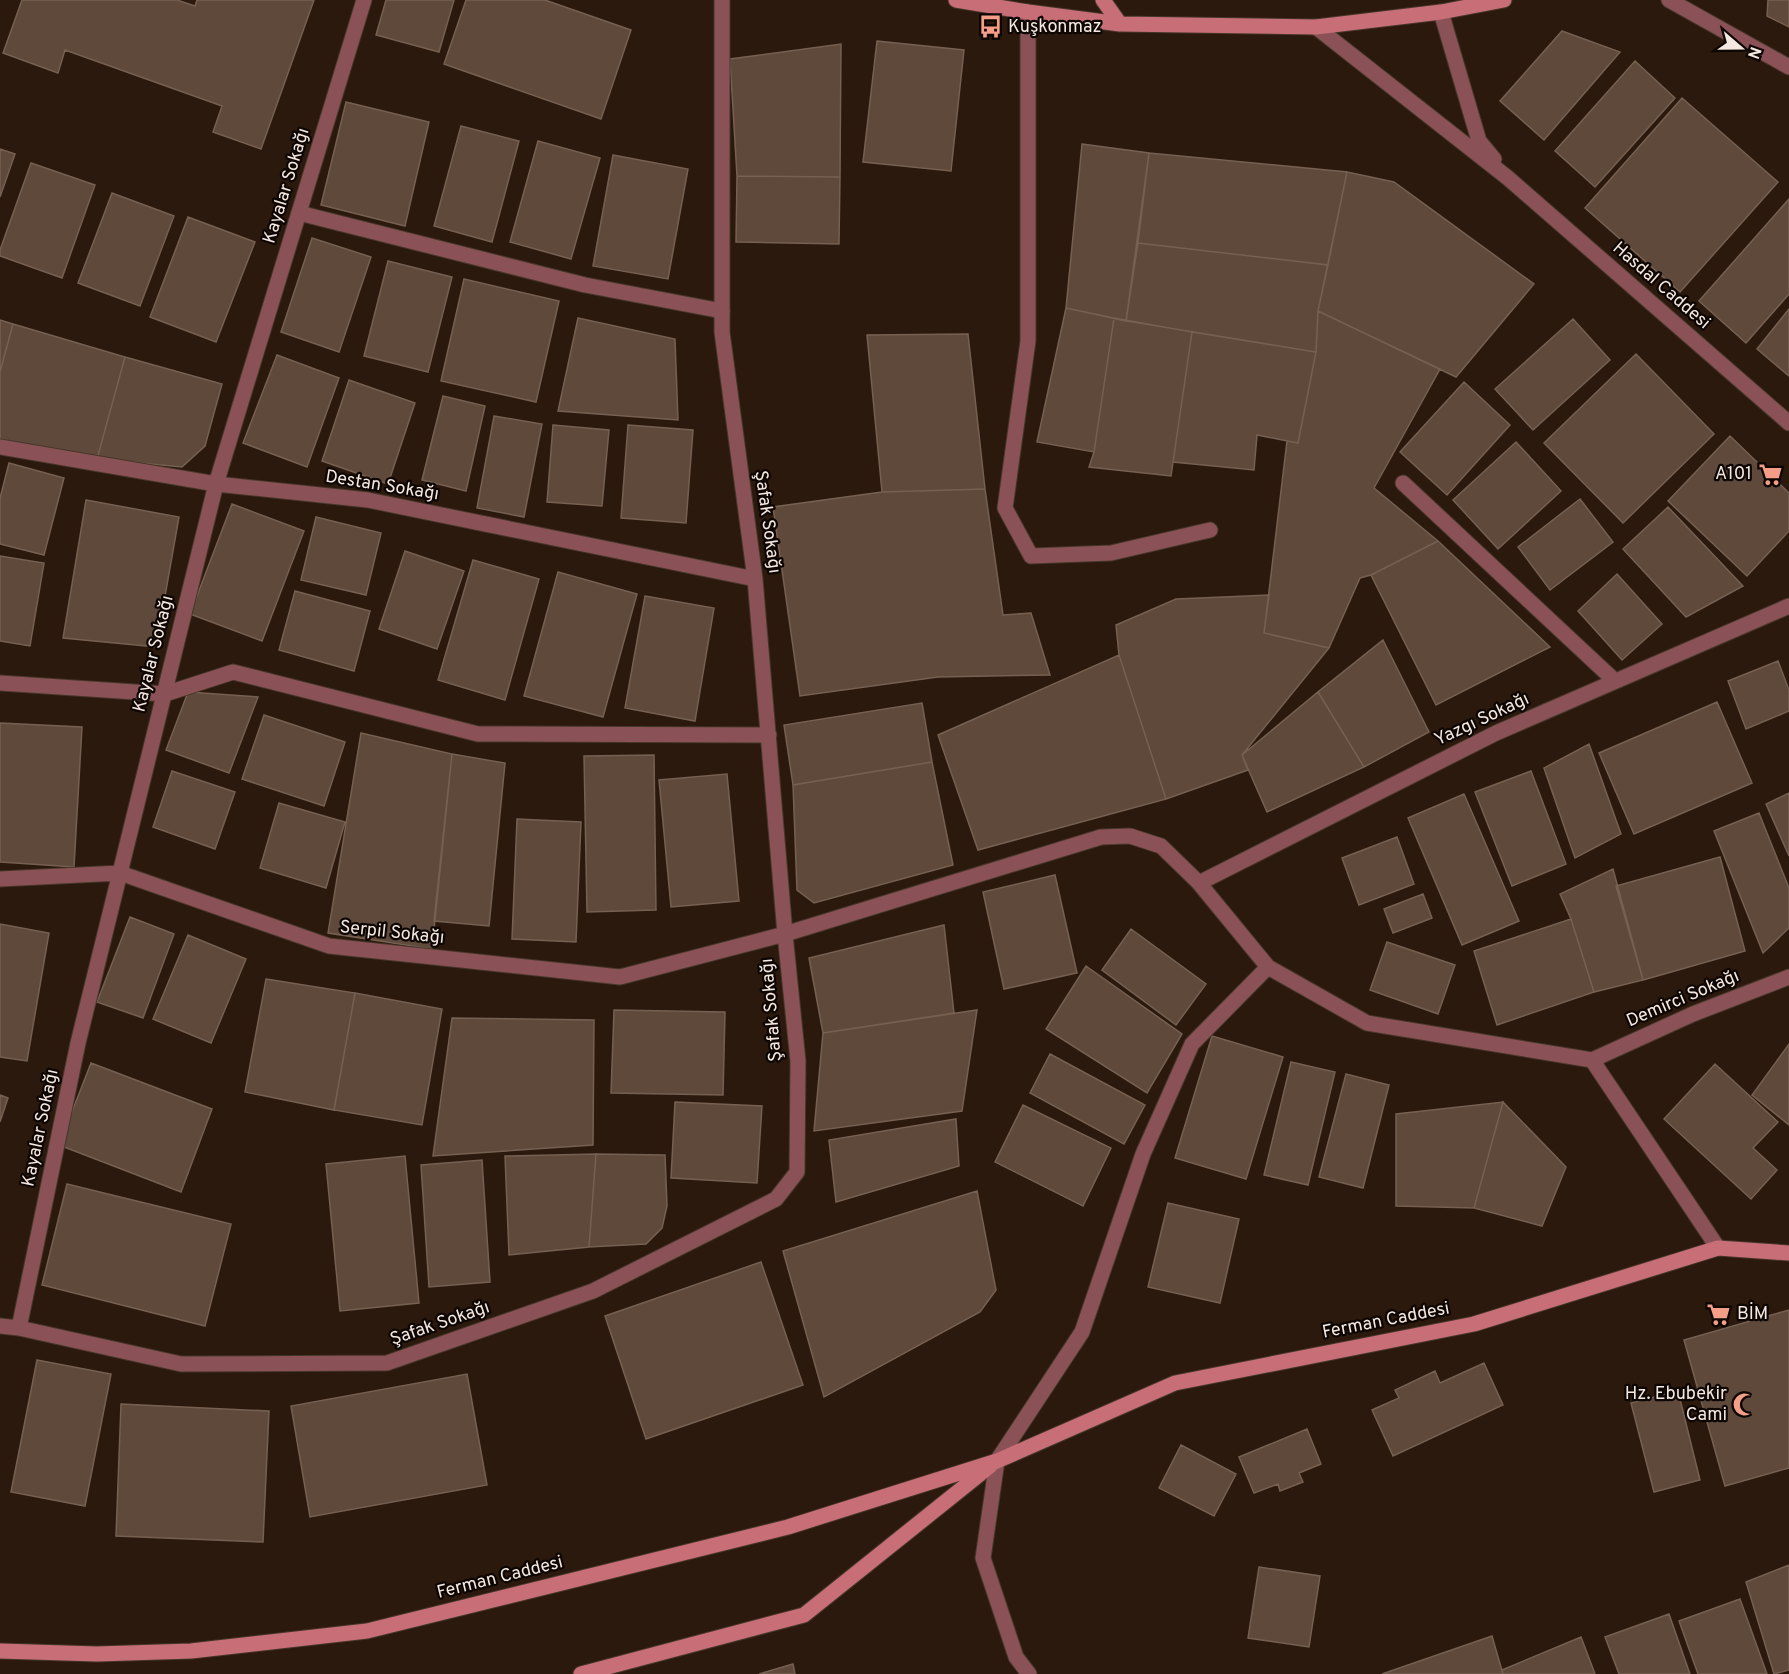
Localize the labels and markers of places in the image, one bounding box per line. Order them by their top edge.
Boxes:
bus stop icon: Kuşkonmaz [977,14,1003,40]
place label: Kuşkonmaz [1008,16,1102,39]
supermarket icon: A101 [1757,461,1783,487]
place label: A101 [1715,463,1752,486]
supermarket icon: BİM [1706,1301,1732,1327]
place label: BİM [1737,1301,1768,1326]
place label: Hz. Ebubekir Cami [1625,1383,1727,1427]
mosque icon: Hz. Ebubekir Cami [1732,1391,1758,1417]

